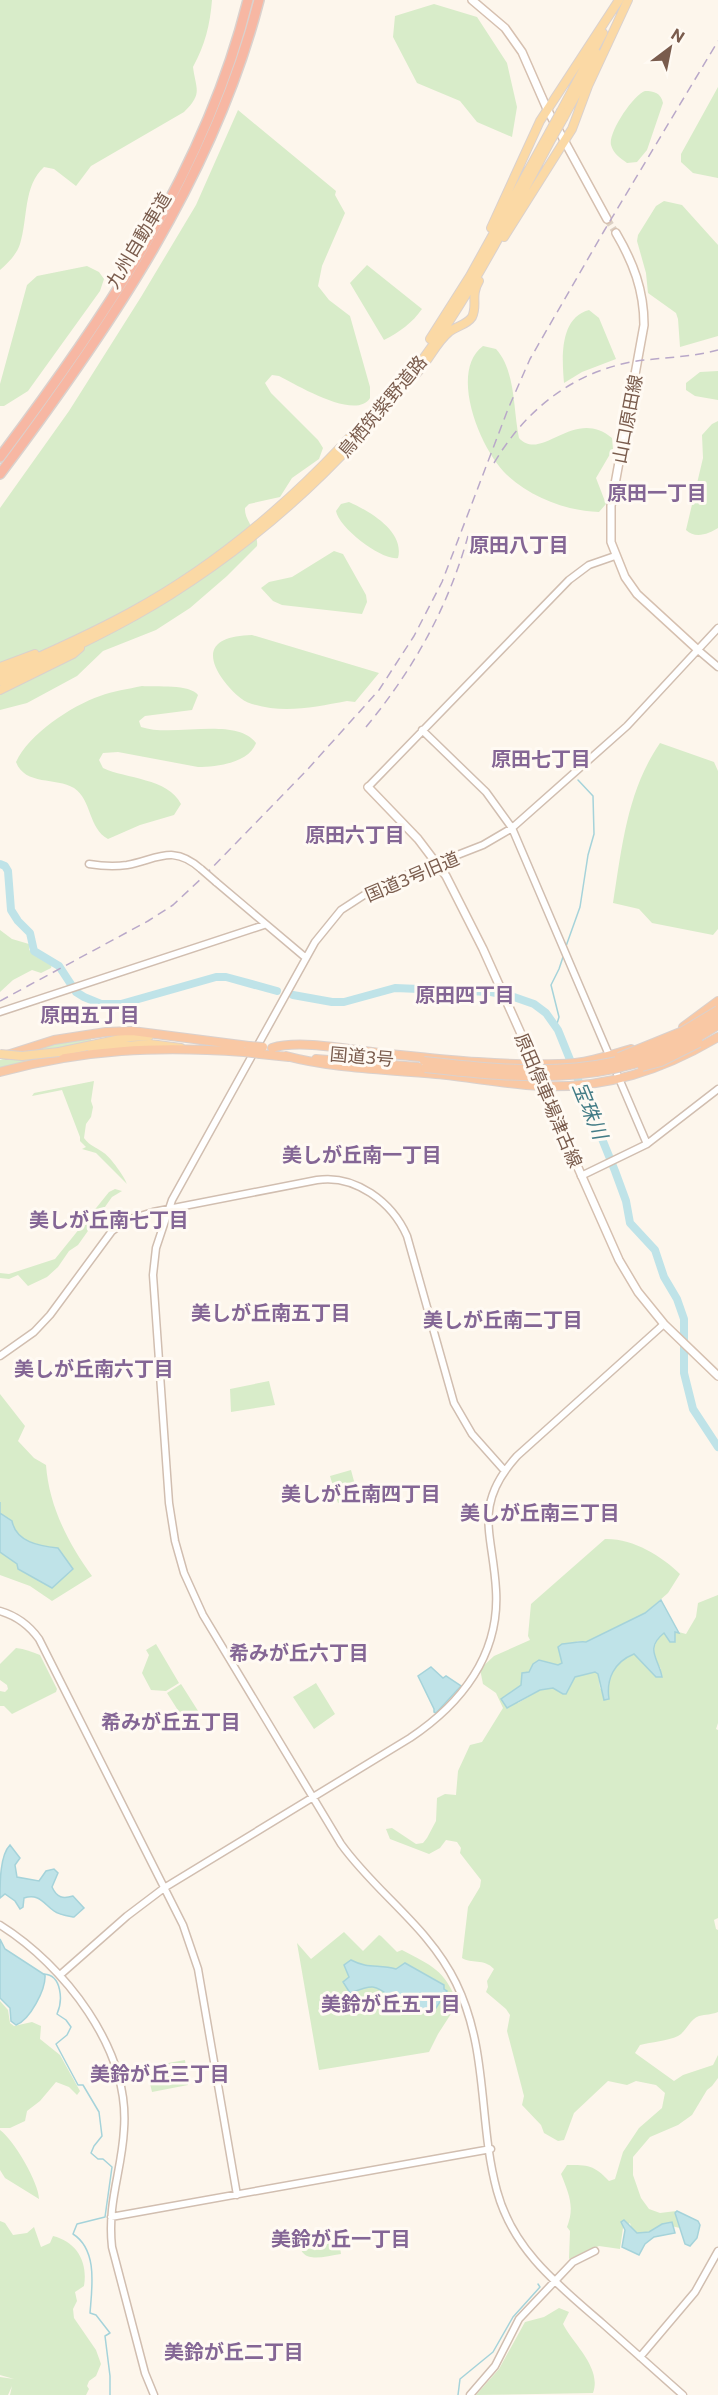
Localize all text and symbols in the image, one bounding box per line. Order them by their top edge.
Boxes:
north arrow [640,18,700,78]
text: N [668,24,688,46]
street label: 九州自動車道 [101,188,175,292]
street label: 鳥栖筑紫野道路 [333,351,431,461]
street label: 山口原田線 [608,373,646,465]
district label: 原田一丁目 [607,480,707,504]
district label: 原田八丁目 [469,532,569,556]
district label: 原田七丁目 [491,746,591,770]
district label: 原田六丁目 [305,822,405,846]
street label: 国道3号旧道 [362,846,462,906]
district label: 原田四丁目 [415,982,515,1006]
district label: 原田五丁目 [40,1002,140,1026]
street label: 原田停車場津古線 [511,1029,587,1171]
street label: 国道3号 [329,1042,395,1070]
water label: 宝珠川 [569,1078,614,1144]
district label: 美しが丘南一丁目 [282,1142,442,1166]
district label: 美しが丘南七丁目 [29,1207,189,1231]
district label: 美しが丘南五丁目 [191,1300,351,1324]
district label: 美しが丘南二丁目 [423,1307,583,1331]
district label: 美しが丘南六丁目 [14,1356,174,1380]
district label: 美しが丘南四丁目 [281,1481,441,1505]
district label: 美しが丘南三丁目 [460,1500,620,1524]
district label: 希みが丘六丁目 [229,1640,369,1664]
district label: 希みが丘五丁目 [101,1709,241,1733]
district label: 美鈴が丘五丁目 [321,1991,461,2015]
district label: 美鈴が丘三丁目 [90,2061,230,2085]
district label: 美鈴が丘一丁目 [271,2226,411,2250]
district label: 美鈴が丘二丁目 [164,2339,304,2363]

